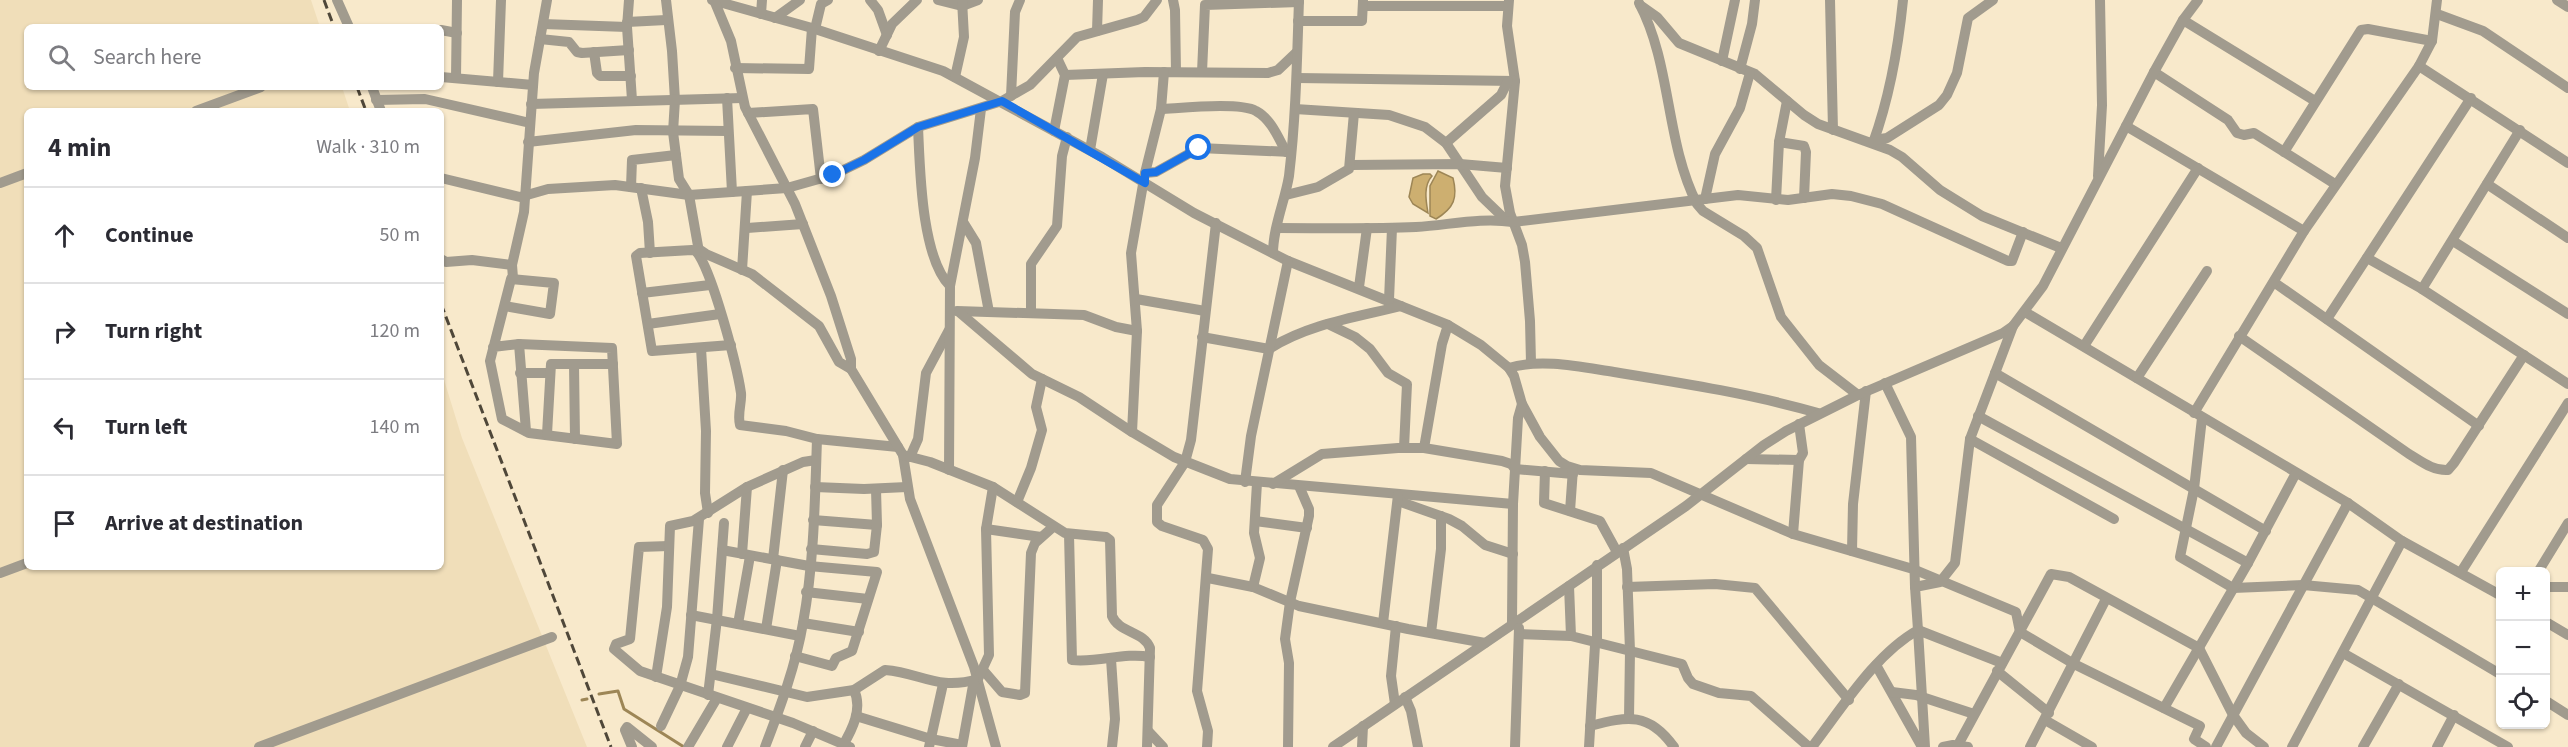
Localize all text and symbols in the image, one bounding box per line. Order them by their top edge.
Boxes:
search box [24,24,444,90]
icon: search [45,41,78,74]
text: Search here [93,41,201,73]
text: 4 min [48,129,111,166]
text: Walk · 310 m [316,133,420,161]
route start [1185,134,1211,160]
route end [819,161,845,187]
icon: ahead [48,219,81,252]
text: Continue [105,219,194,251]
text: 50 m [380,221,420,249]
icon: right [48,315,81,348]
text: Turn right [105,315,202,347]
text: 120 m [370,317,420,345]
icon: left [48,411,81,444]
text: Turn left [105,411,187,443]
text: 140 m [370,413,420,441]
icon: arrive [48,507,81,540]
text: Arrive at destination [105,507,303,539]
map controls [2496,567,2550,729]
button: + [2496,567,2550,621]
button: − [2496,621,2550,675]
button: locate [2496,675,2550,729]

